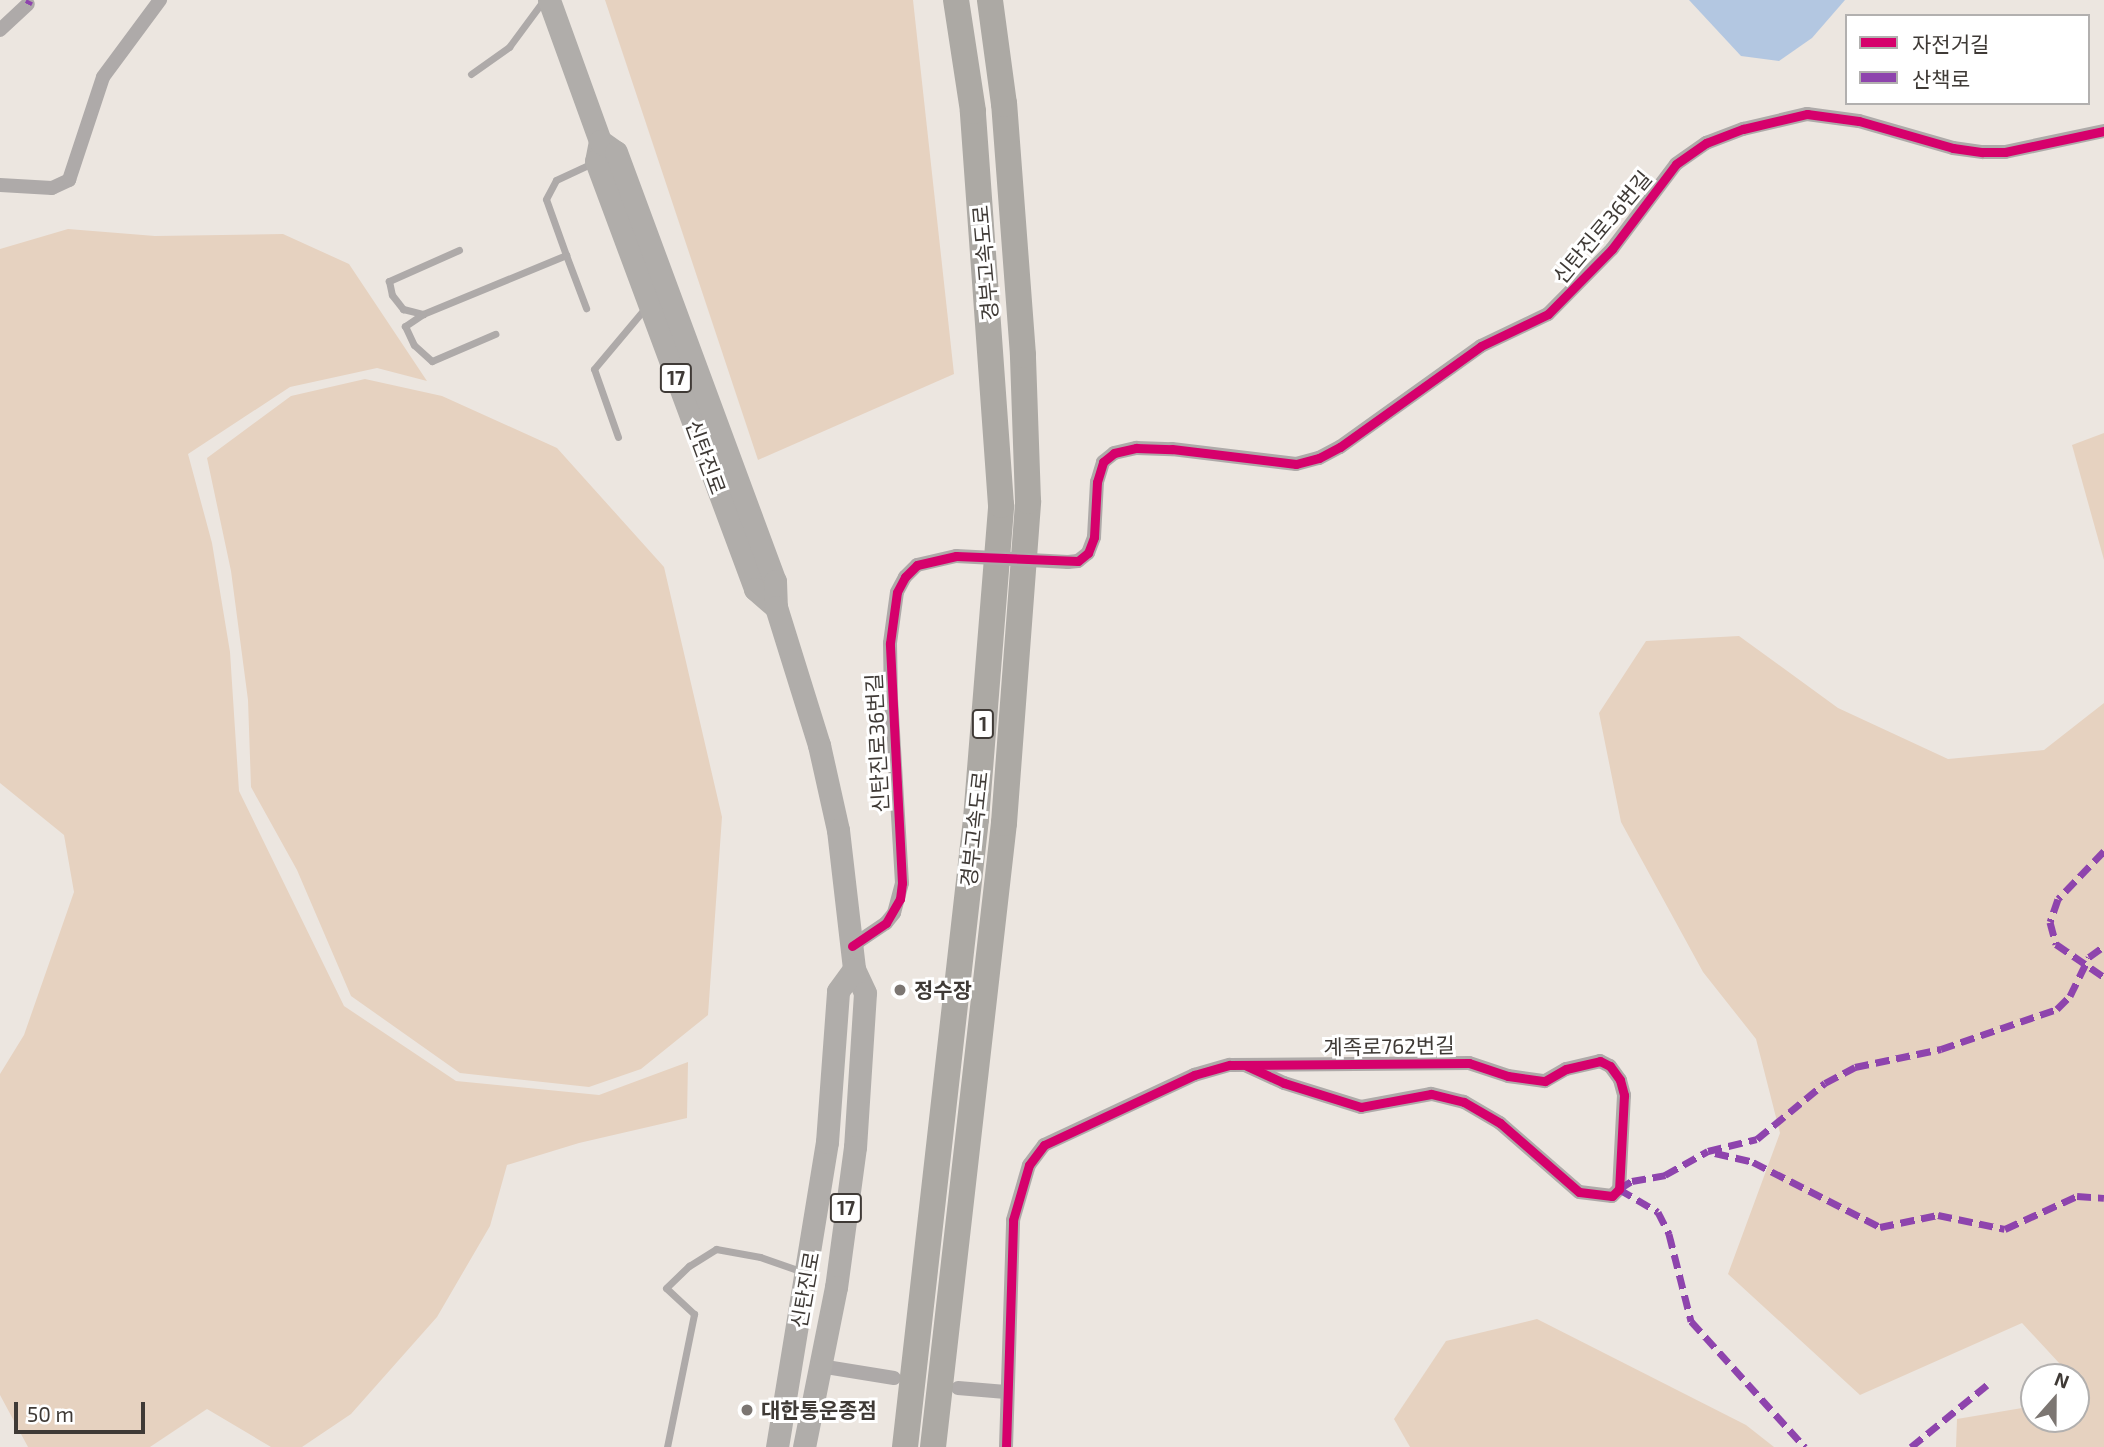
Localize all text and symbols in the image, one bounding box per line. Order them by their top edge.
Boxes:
legend [1845,14,2090,105]
text: 자전거길 [1912,31,1989,56]
text: 산책로 [1912,66,1970,91]
street label: 신탄진로36번길 [1547,165,1657,289]
street label: 경부고속도로 [967,204,1003,322]
road number: 17 [658,362,694,394]
street label: 신탄진로 [681,416,731,498]
street label: 신탄진로36번길 [861,673,893,813]
road number: 1 [971,708,995,740]
street label: 경부고속도로 [955,770,993,888]
place label: 정수장 [914,977,972,1003]
marker: 정수장 [892,982,908,998]
street label: 계족로762번길 [1323,1032,1455,1060]
road number: 17 [828,1192,864,1224]
street label: 신탄진로 [786,1250,824,1330]
north arrow [2020,1363,2090,1433]
text: N [2051,1367,2073,1393]
scale bar [18,1388,149,1432]
place label: 대한통운종점 [761,1397,877,1423]
text: 50 m [27,1401,74,1426]
marker: 대한통운종점 [739,1402,755,1418]

